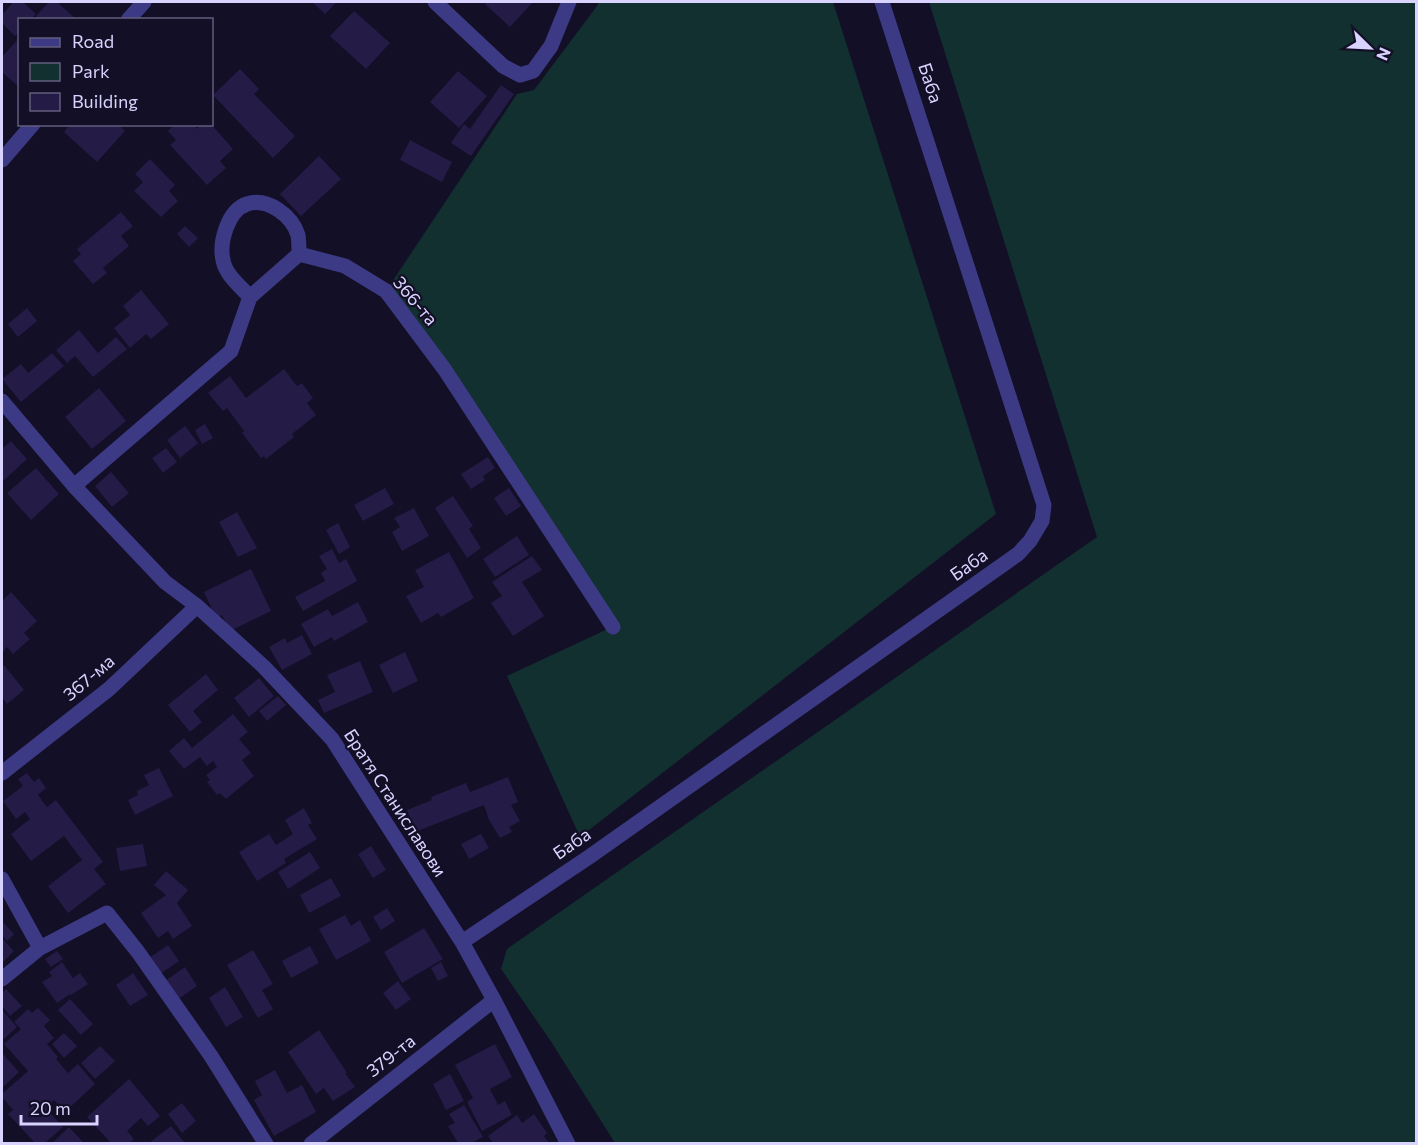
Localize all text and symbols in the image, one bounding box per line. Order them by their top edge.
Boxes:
legend [18,18,213,126]
north arrow [1340,18,1400,78]
text: Road [72,30,114,52]
text: N [1373,45,1395,64]
text: Park [72,60,110,82]
street label: Баба [914,60,948,106]
text: Building [72,90,138,112]
street label: 366-та [389,271,443,329]
street label: Баба [945,543,991,585]
street label: 367-ма [58,649,119,705]
street label: Братя Станиславови [340,724,452,880]
street label: Баба [548,823,595,864]
street label: 379-та [362,1029,419,1081]
scale bar [21,1088,98,1126]
text: 20 m [30,1097,71,1119]

